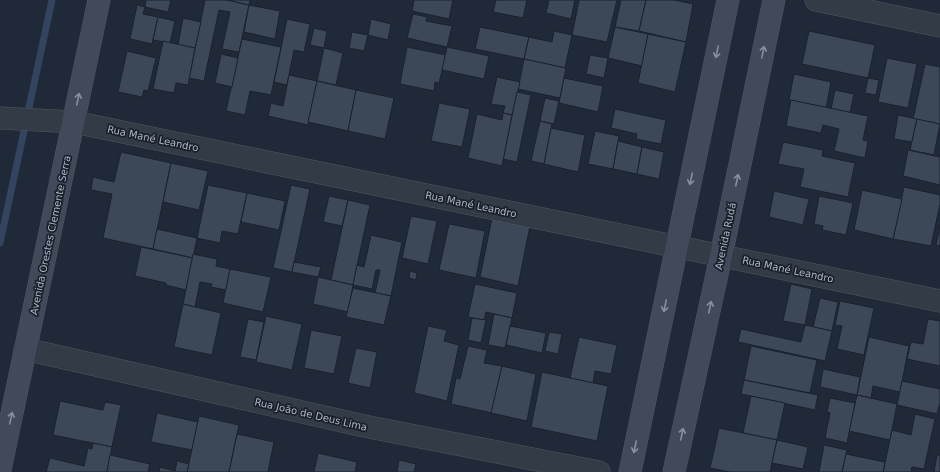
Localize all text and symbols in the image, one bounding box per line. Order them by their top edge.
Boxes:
one-way arrow [713,45,721,58]
one-way arrow [760,46,768,59]
one-way arrow [75,93,83,106]
street label: Rua Mané Leandro [106,123,200,154]
street label: Avenida Orestes Clemente Serra [28,154,73,316]
one-way arrow [687,172,695,185]
one-way arrow [733,174,741,187]
street label: Rua Mané Leandro [424,189,518,220]
street label: Avenida Rudá [713,201,738,271]
street label: Rua Mané Leandro [741,254,835,285]
one-way arrow [660,300,668,313]
one-way arrow [706,301,714,314]
street label: Rua João de Deus Lima [254,396,368,433]
one-way arrow [7,412,15,425]
one-way arrow [679,428,687,441]
one-way arrow [631,441,639,454]

